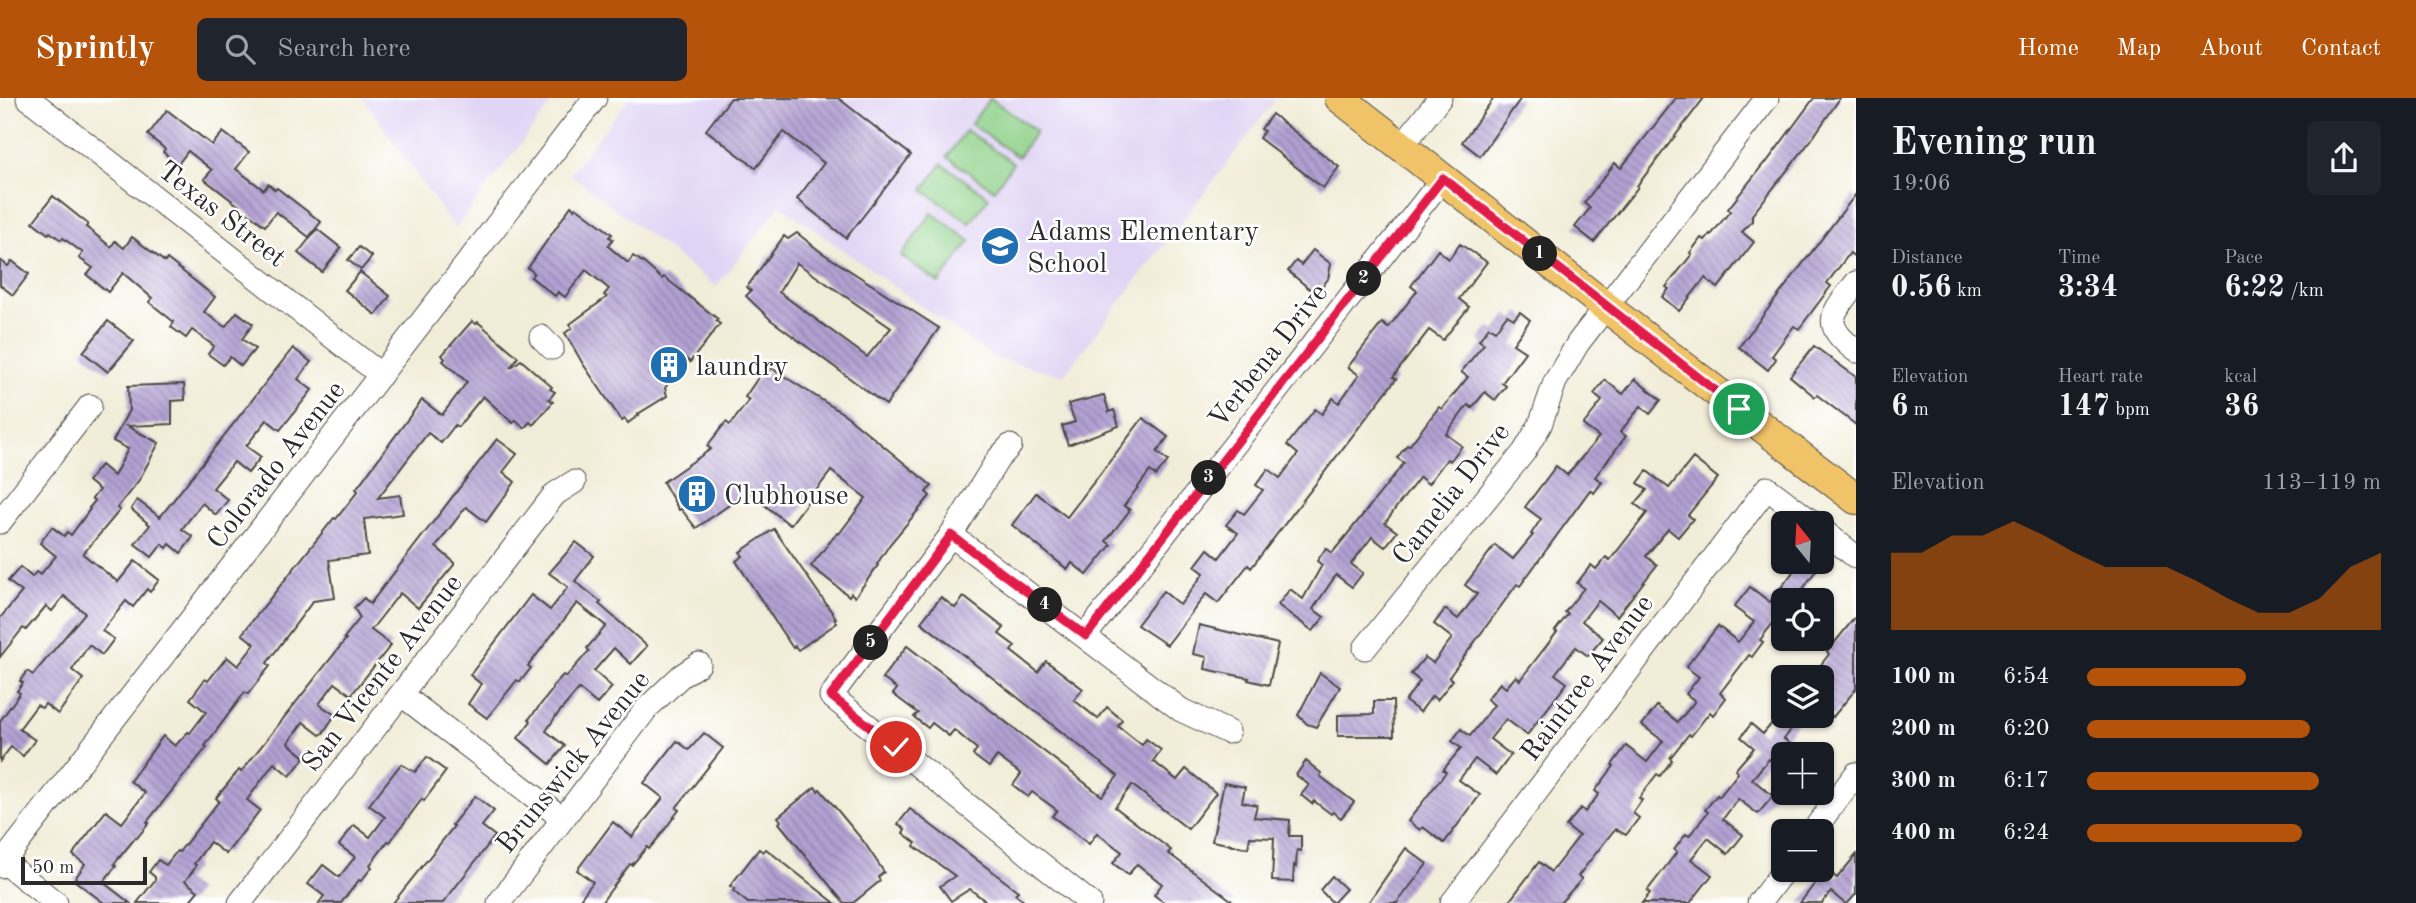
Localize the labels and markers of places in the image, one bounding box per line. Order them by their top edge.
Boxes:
place label: Adams Elementary School [1027,219,1259,279]
school or university icon: Adams Elementary School [979,225,1021,267]
pin: 1 [1522,236,1558,272]
pin: 2 [1346,262,1382,296]
building icon: laundry [648,344,690,386]
place label: laundry [696,354,789,382]
pin [1709,379,1769,439]
pin: 3 [1192,460,1226,496]
building icon: Clubhouse [676,473,718,515]
place label: Clubhouse [724,483,849,511]
pin: 4 [1028,588,1062,622]
pin: 5 [854,626,888,660]
pin [866,717,926,777]

